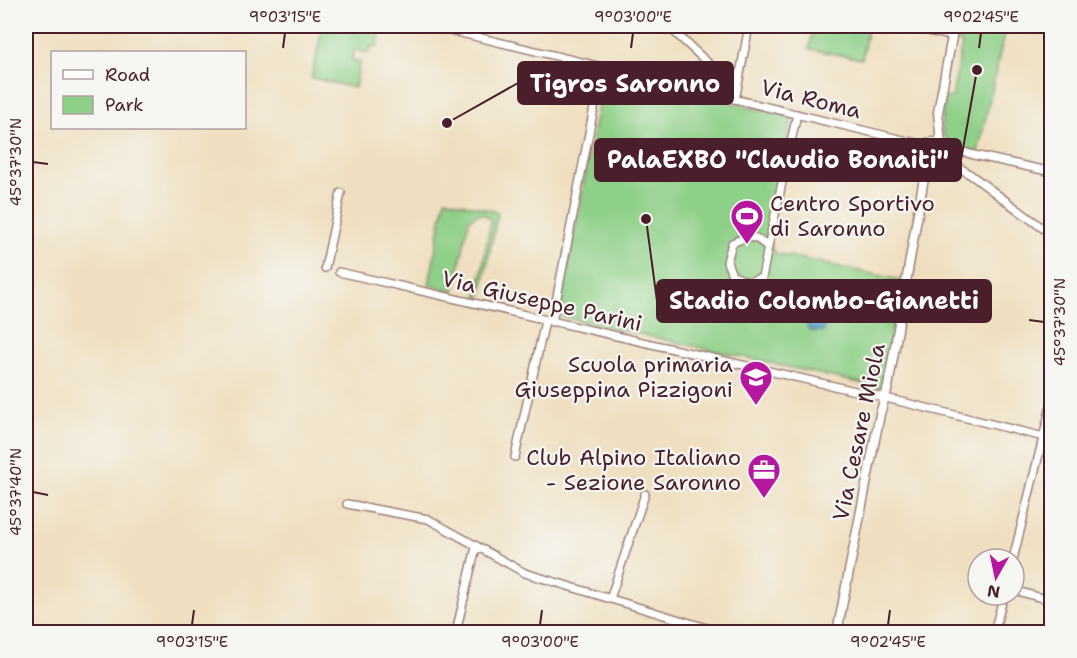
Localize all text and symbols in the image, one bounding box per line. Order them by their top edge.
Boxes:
text: 9°03'15"E [249,7,321,27]
text: 9°03'00"E [594,7,672,27]
text: 9°02'45"E [943,7,1019,27]
legend [51,51,246,129]
callout: Tigros Saronno [518,62,733,104]
text: Road [105,63,150,87]
text: Tigros Saronno [530,68,720,100]
street label: Via Roma [758,73,864,126]
text: Park [105,93,144,117]
text: 45°37'30"N [6,118,26,206]
callout: PalaEXBO "Claudio Bonaiti" [595,139,961,181]
text: PalaEXBO "Claudio Bonaiti" [607,144,949,176]
place label: Centro Sportivo di Saronno [770,189,935,243]
sports icon: Centro Sportivo di Saronno [729,198,765,245]
street label: Via Giuseppe Parini [439,264,645,338]
text: 45°37'30"N [1050,278,1070,366]
callout: Stadio Colombo-Gianetti [657,280,991,322]
text: Stadio Colombo-Gianetti [669,285,979,317]
street label: Via Cesare Miola [826,340,892,523]
place label: Scuola primaria Giuseppina Pizzigoni [514,350,733,404]
school or university icon: Scuola primaria Giuseppina Pizzigoni [738,359,774,406]
place label: Club Alpino Italiano - Sezione Saronno [526,443,741,497]
text: 45°37'40"N [6,448,26,536]
office icon: Club Alpino Italiano - Sezione Saronno [746,452,782,499]
north arrow [966,547,1026,607]
text: N [986,580,1002,603]
text: 9°03'15"E [156,632,228,652]
text: 9°03'00"E [501,632,579,652]
text: 9°02'45"E [850,632,926,652]

